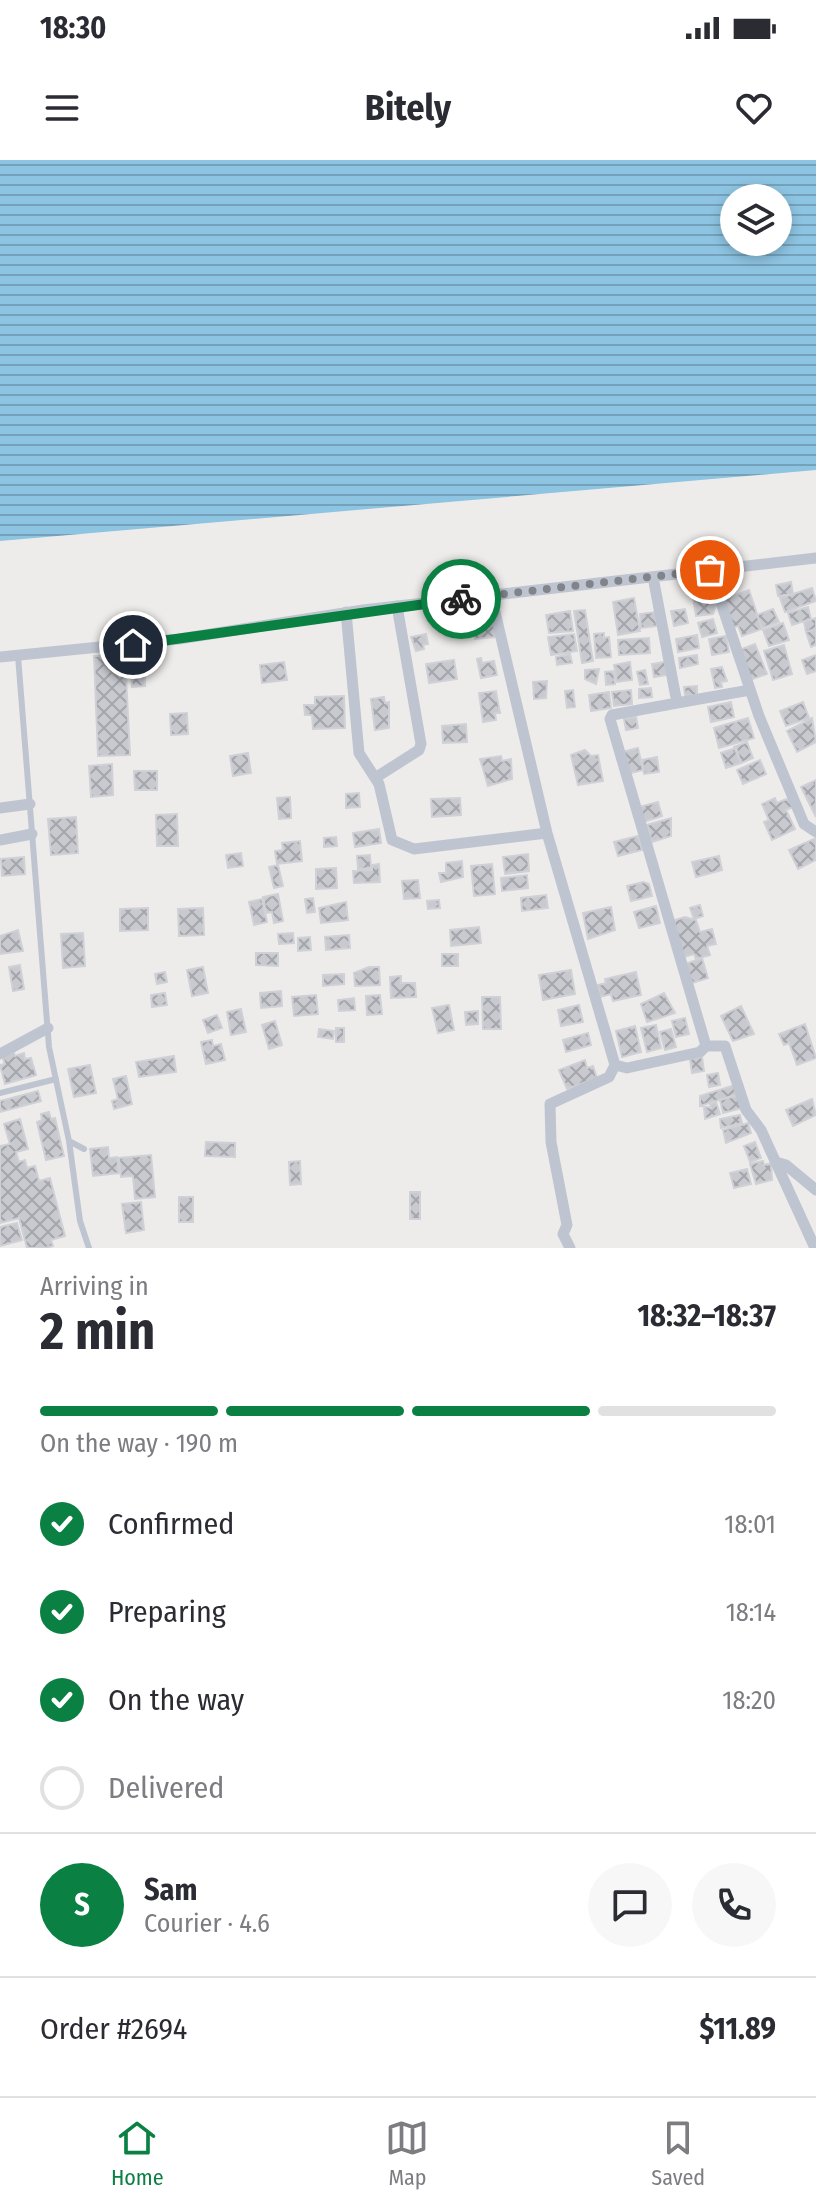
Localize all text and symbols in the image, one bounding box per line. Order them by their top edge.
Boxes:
text: 18:30 [40,10,106,46]
icon: menu [40,86,84,130]
text: Bitely [365,86,451,130]
icon: heart [732,86,776,130]
map controls [720,184,792,256]
button: layers [720,184,792,256]
pin [676,536,744,604]
icon: bag [688,548,732,592]
courier [421,559,501,639]
icon: bike [439,577,483,621]
pin [99,611,167,679]
icon: home [111,623,155,667]
text: Arriving in [40,1271,149,1302]
text: 18:32–18:37 [637,1298,776,1334]
text: 2 min [40,1300,155,1363]
text: On the way · 190 m [40,1428,238,1459]
icon: check [40,1502,84,1546]
text: Confirmed [108,1506,234,1542]
text: 18:01 [724,1509,776,1540]
icon: check [40,1590,84,1634]
text: Preparing [108,1594,226,1630]
text: 18:14 [726,1597,776,1628]
icon: check [40,1678,84,1722]
text: On the way [108,1682,244,1718]
text: 18:20 [722,1685,776,1716]
text: Delivered [108,1770,224,1806]
button: chat [588,1863,672,1947]
button: phone [692,1863,776,1947]
text: Sam [144,1872,197,1908]
text: S [74,1887,90,1923]
text: Courier · 4.6 [144,1908,270,1939]
text: Order #2694 [40,2011,187,2047]
text: $11.89 [699,2011,776,2047]
tab: Home [111,2116,164,2191]
tab: Map [385,2116,429,2191]
tab: Saved [651,2116,705,2191]

